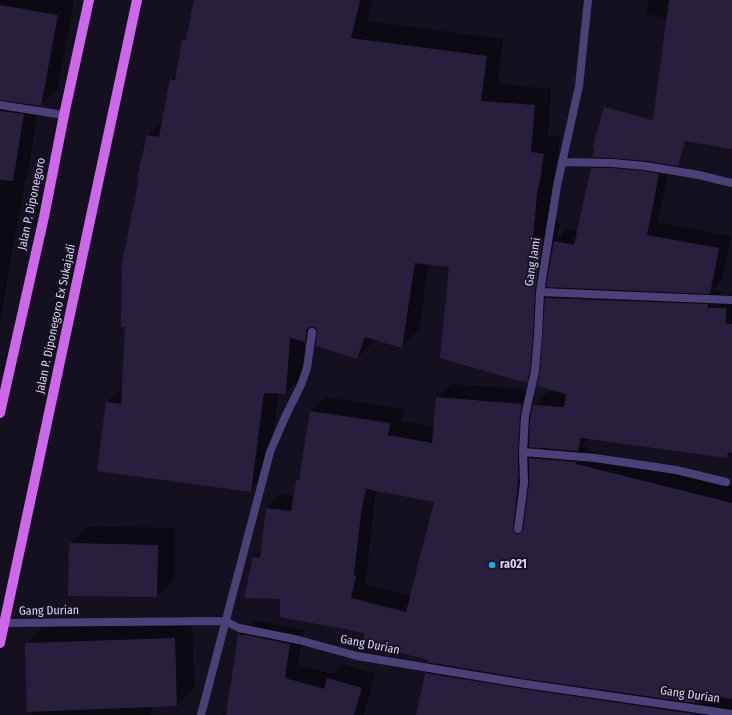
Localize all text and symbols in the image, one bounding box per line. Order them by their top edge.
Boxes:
street label: Jalan P. Diponegoro [15,156,49,252]
street label: Gang Jami [522,237,544,287]
street label: Jalan P. Diponegoro Ex Sukajadi [33,243,79,395]
place label: ra021 [500,558,527,572]
marker: ra021 [487,560,497,570]
street label: Gang Durian [19,603,79,619]
street label: Gang Durian [339,632,401,658]
street label: Gang Durian [659,684,721,706]

